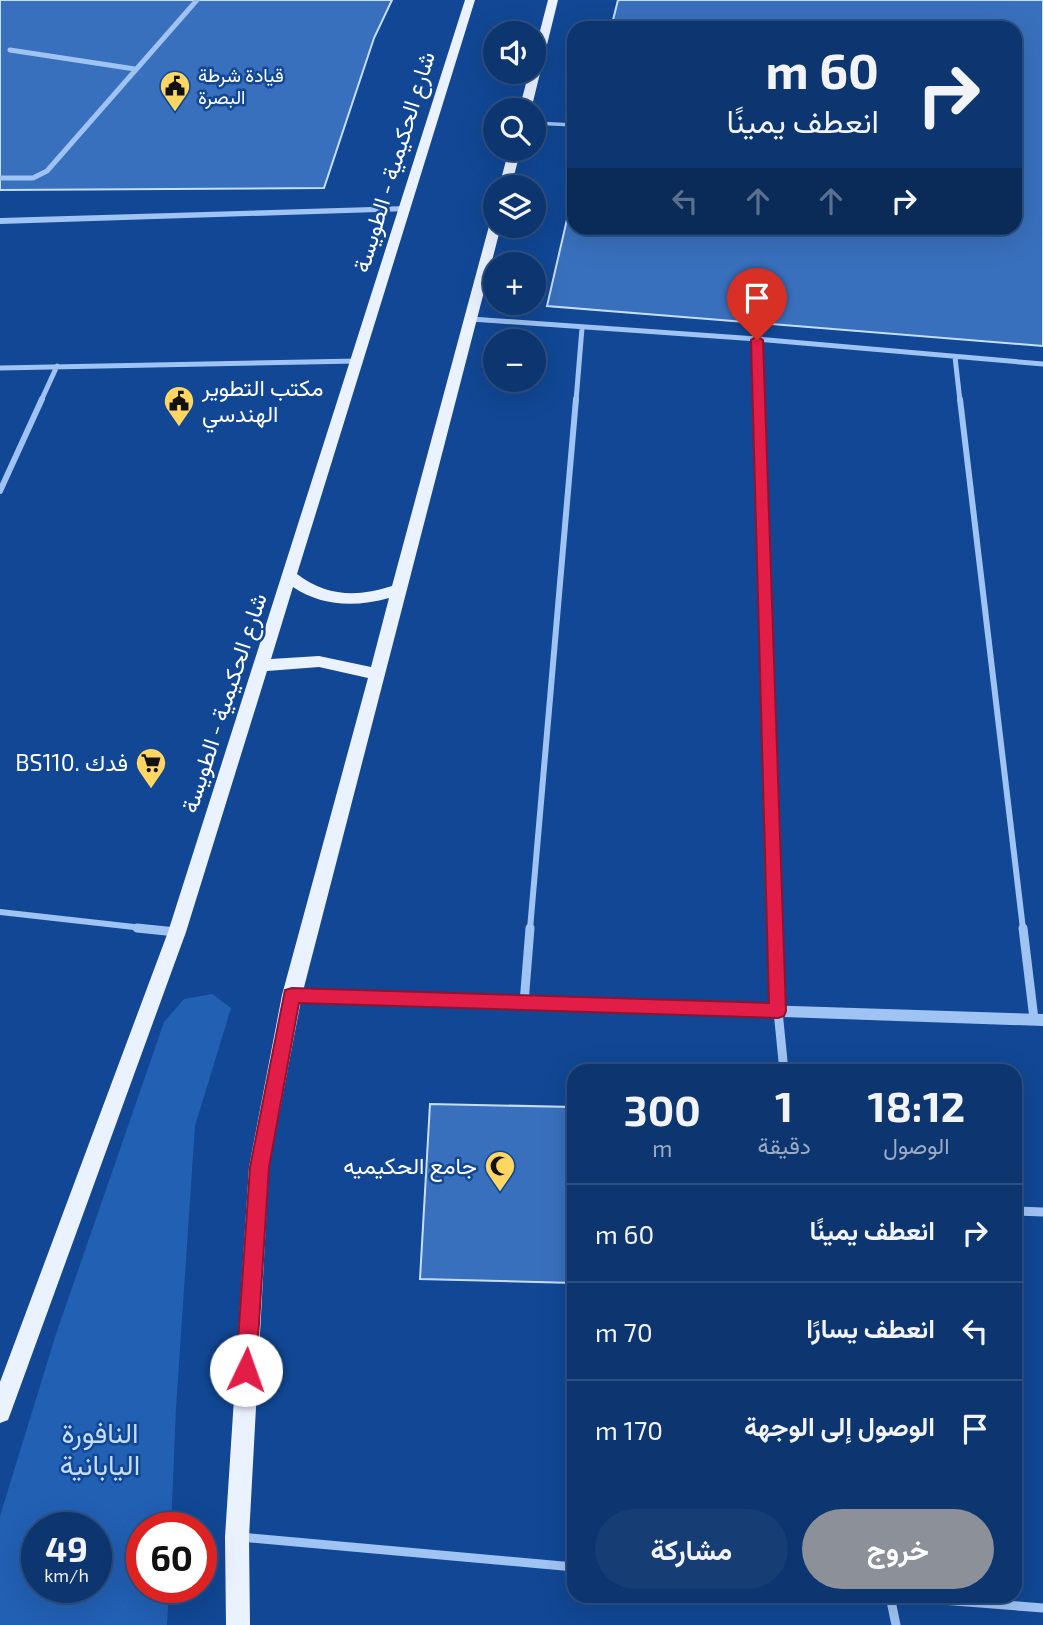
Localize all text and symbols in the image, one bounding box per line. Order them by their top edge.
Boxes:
map controls [483,21,546,392]
button: sound [483,21,546,84]
text: 60 m [765,40,879,99]
street label: شارع الحكيمية - الطويسة [346,48,443,276]
icon: right [903,49,994,140]
place label: قيادة شرطة البصرة [198,63,284,109]
public building icon: قيادة شرطة البصرة [158,69,192,113]
button: search [483,98,546,161]
text: انعطف يمينًا [727,101,879,139]
button: layers [483,175,546,238]
icon: left [666,182,704,220]
icon: ahead [739,182,777,220]
icon: ahead [812,182,850,220]
icon: right [885,182,923,220]
button: + [483,252,546,315]
pin [727,268,787,340]
icon: arrive [738,279,776,317]
button: − [483,329,546,392]
place label: مكتب التطوير الهندسي [201,373,324,433]
public building icon: مكتب التطوير الهندسي [162,384,196,428]
street label: شارع الحكيمية - الطويسة [174,589,275,817]
supermarket icon: BS110. فدك [134,746,168,790]
place label: BS110. فدك [15,748,128,776]
text: 1 [775,1080,793,1130]
text: 18:12 [868,1080,965,1130]
text: 300 [624,1084,701,1134]
text: دقيقة [757,1131,811,1159]
text: الوصول [883,1131,950,1159]
text: m [652,1134,672,1162]
mosque icon: جامع الحكيميه [483,1149,517,1193]
place label: جامع الحكيميه [343,1151,477,1182]
text: انعطف يمينًا [810,1214,935,1245]
icon: right [956,1214,994,1252]
text: 60 m [595,1218,654,1249]
text: انعطف يسارًا [806,1312,935,1343]
icon: left [956,1312,994,1350]
text: 70 m [595,1316,653,1347]
position arrow [209,1333,283,1407]
text: الوصول إلى الوجهة [744,1410,935,1441]
icon: arrive [956,1410,994,1448]
text: 170 m [595,1414,663,1445]
park label: النافورة اليابانية [60,1415,140,1482]
button: مشاركة [595,1509,788,1589]
button: خروج [802,1509,994,1589]
speed limit sign: 60 [126,1512,217,1603]
text: 49 [45,1527,88,1569]
text: km/h [44,1564,89,1586]

